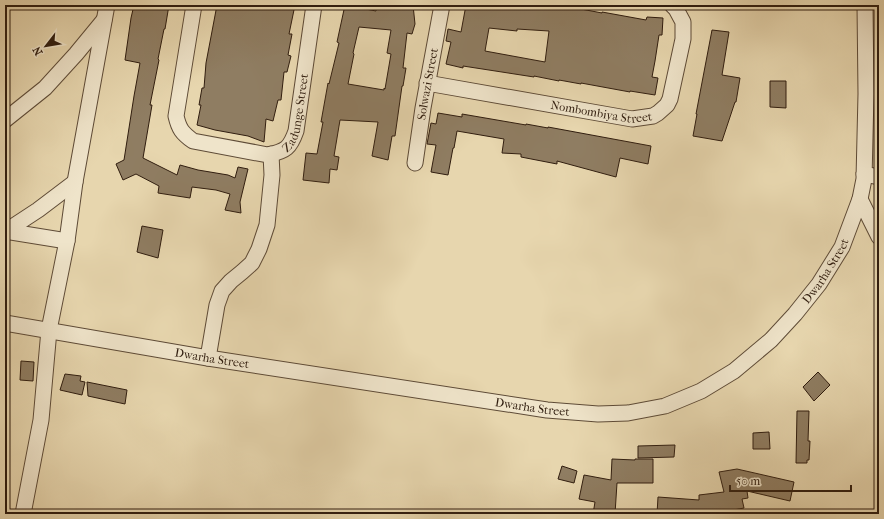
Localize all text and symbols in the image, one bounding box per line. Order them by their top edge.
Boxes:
north arrow [26,26,66,66]
text: N [30,43,46,58]
street label: Solwazi Street [414,46,441,121]
street label: Zadunge Street [279,72,311,155]
street label: Nombombiya Street [549,98,654,126]
street label: Dwarha Street [799,236,852,306]
street label: Dwarha Street [174,345,251,371]
street label: Dwarha Street [494,395,571,419]
scale bar [730,467,851,493]
text: 50 m [736,474,760,488]

